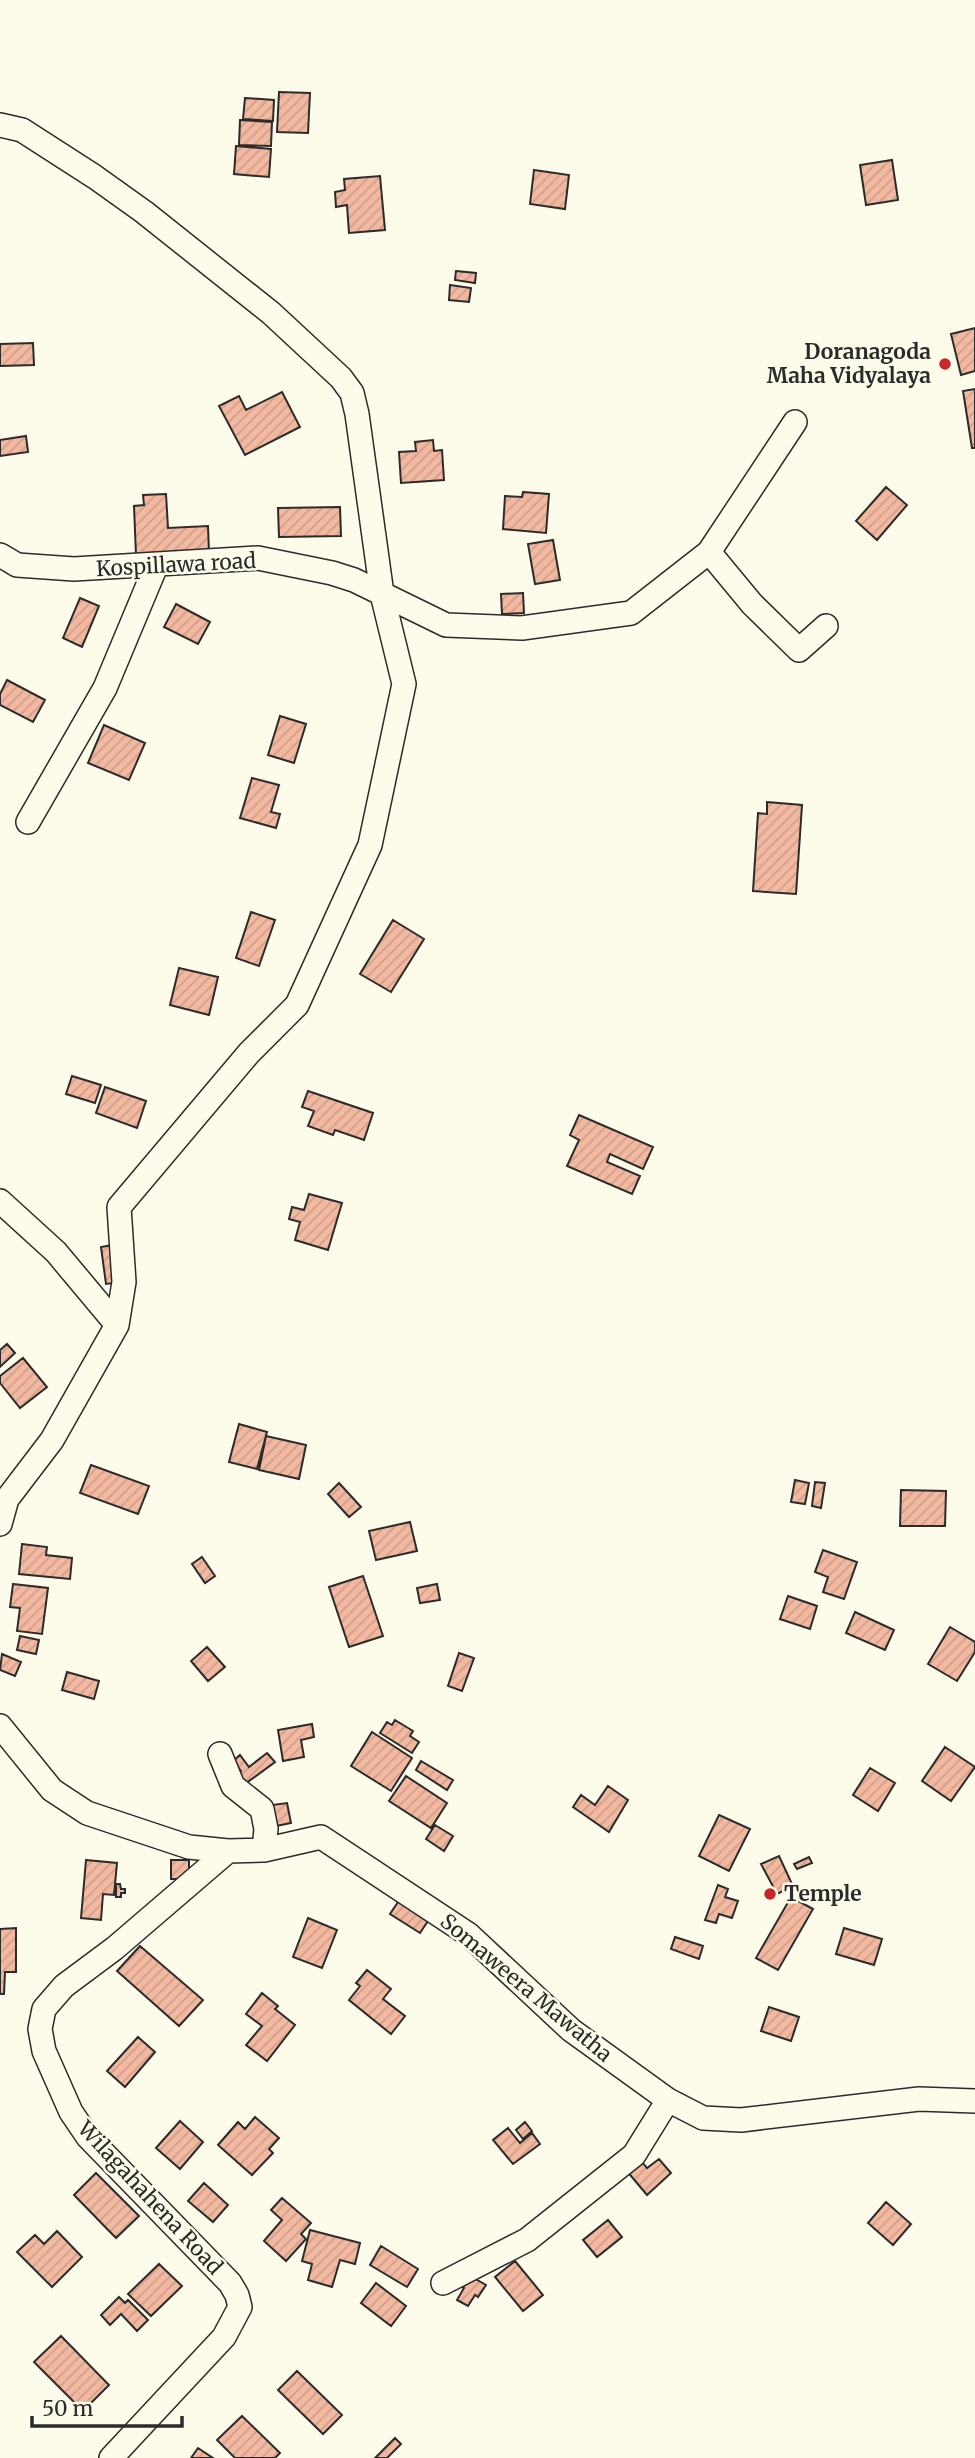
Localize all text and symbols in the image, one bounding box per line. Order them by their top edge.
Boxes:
place label: Doranagoda Maha Vidyalaya [767,338,931,389]
marker: Doranagoda Maha Vidyalaya [937,356,953,372]
street label: Kospillawa road [95,547,257,582]
place label: Temple [784,1880,862,1907]
marker: Temple [762,1886,778,1902]
street label: Somaweera Mawatha [435,1908,618,2067]
street label: Wilagahahena Road [72,2114,229,2280]
scale bar [32,2384,182,2428]
text: 50 m [42,2395,93,2422]

